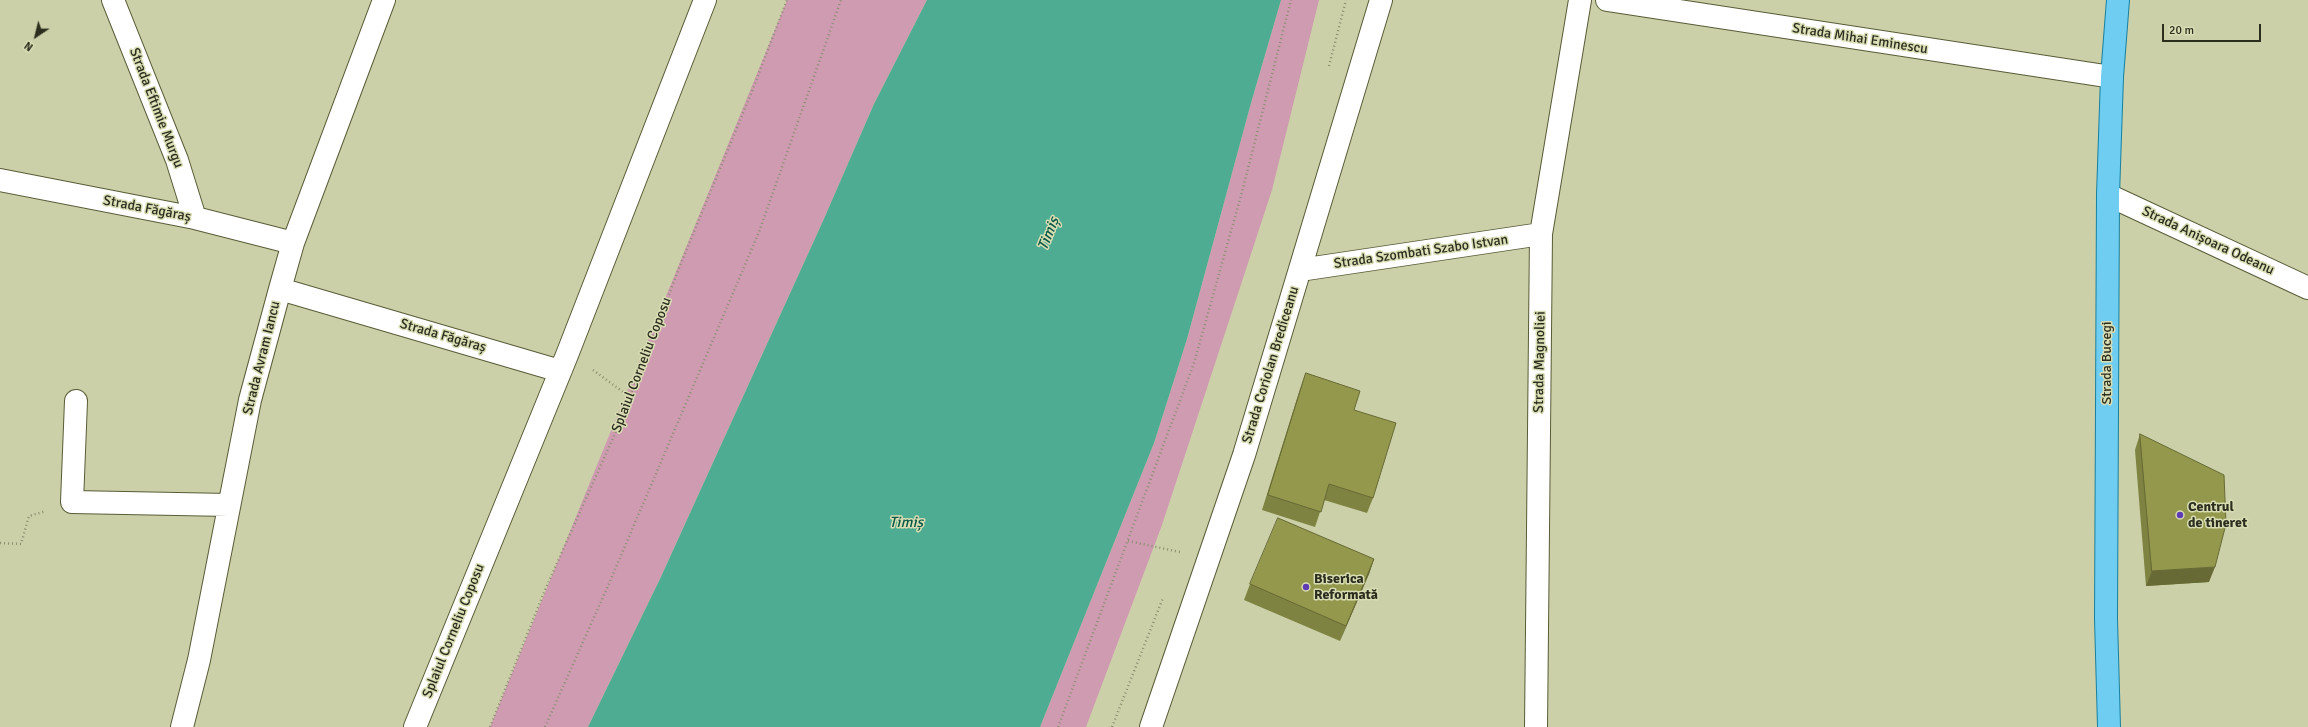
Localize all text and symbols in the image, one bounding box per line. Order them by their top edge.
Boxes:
north arrow [16,16,56,56]
scale bar [2164,16,2263,42]
street label: Strada Mihai Eminescu [1791,20,1929,58]
text: 20 m [2169,23,2194,38]
text: N [22,39,36,54]
street label: Strada Eftimie Murgu [125,46,187,170]
street label: Strada Făgăraș [102,192,192,226]
street label: Strada Anișoara Odeanu [2139,203,2277,279]
water label: Timiș [1034,215,1064,253]
street label: Strada Szombati Szabo Istvan [1333,231,1509,273]
street label: Strada Coriolan Brediceanu [1239,284,1303,446]
street label: Splaiul Corneliu Coposu [608,295,676,435]
street label: Strada Avram Iancu [240,299,284,417]
street label: Strada Magnoliei [1531,311,1549,413]
street label: Strada Făgăraș [398,316,488,356]
street label: Strada Bucegi [2099,321,2115,405]
place label: Centrul de tineret [2188,499,2247,532]
marker: Centrul de tineret [2175,510,2185,520]
water label: Timiș [889,514,923,532]
street label: Splaiul Corneliu Coposu [419,561,489,701]
place label: Biserica Reformată [1314,571,1378,604]
marker: Biserica Reformată [1301,582,1311,592]

